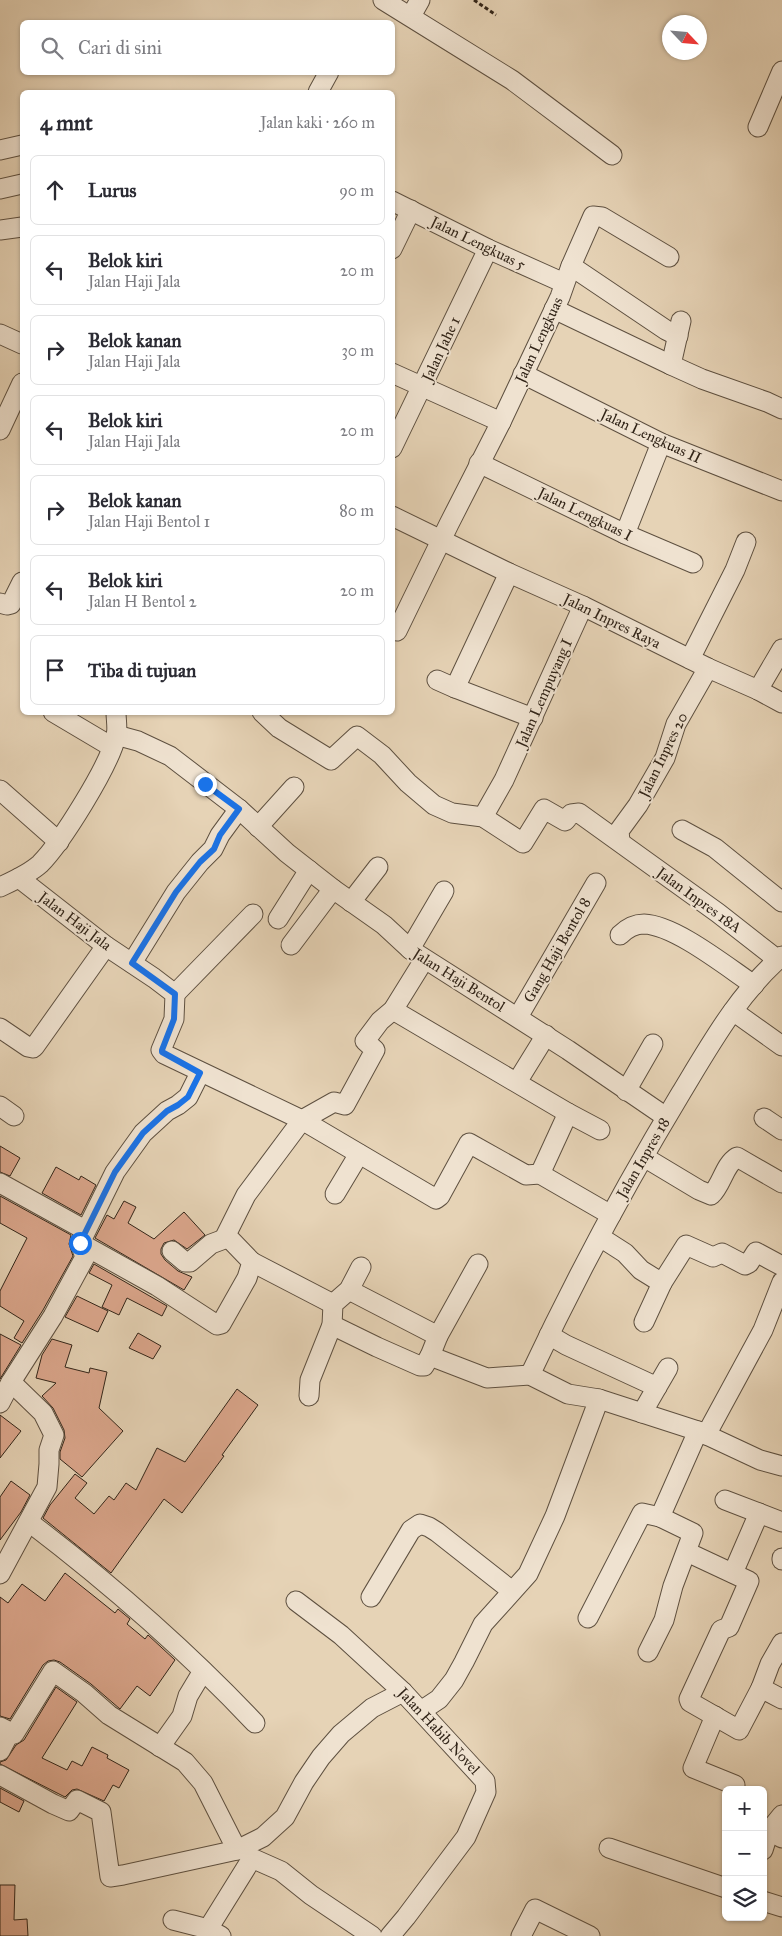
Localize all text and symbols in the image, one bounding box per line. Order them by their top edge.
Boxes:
north arrow [662,15,707,60]
search box [20,20,395,75]
icon: search [38,34,66,62]
text: Cari di sini [78,36,162,59]
text: 4 mnt [40,110,93,136]
text: Jalan kaki · 260 m [260,113,375,132]
icon: ahead [41,176,69,204]
text: Lurus [88,179,136,202]
text: 90 m [339,181,374,200]
street label: Jalan Lengkuas 5 [425,211,528,275]
text: Belok kiri [88,249,162,272]
icon: left [41,256,69,284]
text: 20 m [340,261,374,280]
text: Jalan Haji Jala [88,272,180,291]
street label: Jalan Lengkuas [510,294,568,388]
street label: Jalan Jahe 1 [417,314,465,387]
text: Belok kanan [88,329,182,352]
icon: right [41,336,69,364]
text: 30 m [341,341,374,360]
text: Jalan Haji Jala [88,352,180,371]
street label: Jalan Lengkuas II [596,404,704,468]
text: Belok kiri [88,409,162,432]
icon: left [41,416,69,444]
text: 20 m [340,421,374,440]
text: Jalan Haji Jala [88,432,180,451]
street label: Jalan Lengkuas I [533,483,635,545]
text: Belok kanan [88,489,182,512]
icon: right [41,496,69,524]
text: 80 m [339,501,374,520]
text: Jalan Haji Bentol 1 [88,512,210,531]
text: Belok kiri [88,569,162,592]
icon: left [41,576,69,604]
text: 20 m [340,581,374,600]
street label: Jalan Inpres Raya [558,589,664,654]
text: Jalan H Bentol 2 [88,592,197,611]
street label: Jalan Lempuyang I [511,636,577,752]
icon: arrive [41,656,69,684]
text: Tiba di tujuan [88,659,196,682]
street label: Jalan Inpres 20 [634,710,692,803]
route end [194,773,217,796]
street label: Jalan Inpres 18A [651,862,745,938]
street label: Jalan Haji Jala [33,887,115,955]
street label: Gang Haji Bentol 8 [520,894,594,1006]
street label: Jalan Haji Bentol [407,943,509,1017]
street label: Jalan Inpres 18 [612,1114,674,1204]
route start [69,1232,92,1255]
street label: Jalan Habib Novel [392,1682,484,1780]
map controls [722,1786,767,1921]
button: + [722,1786,767,1831]
button: − [722,1831,767,1876]
button: layers [722,1876,767,1921]

